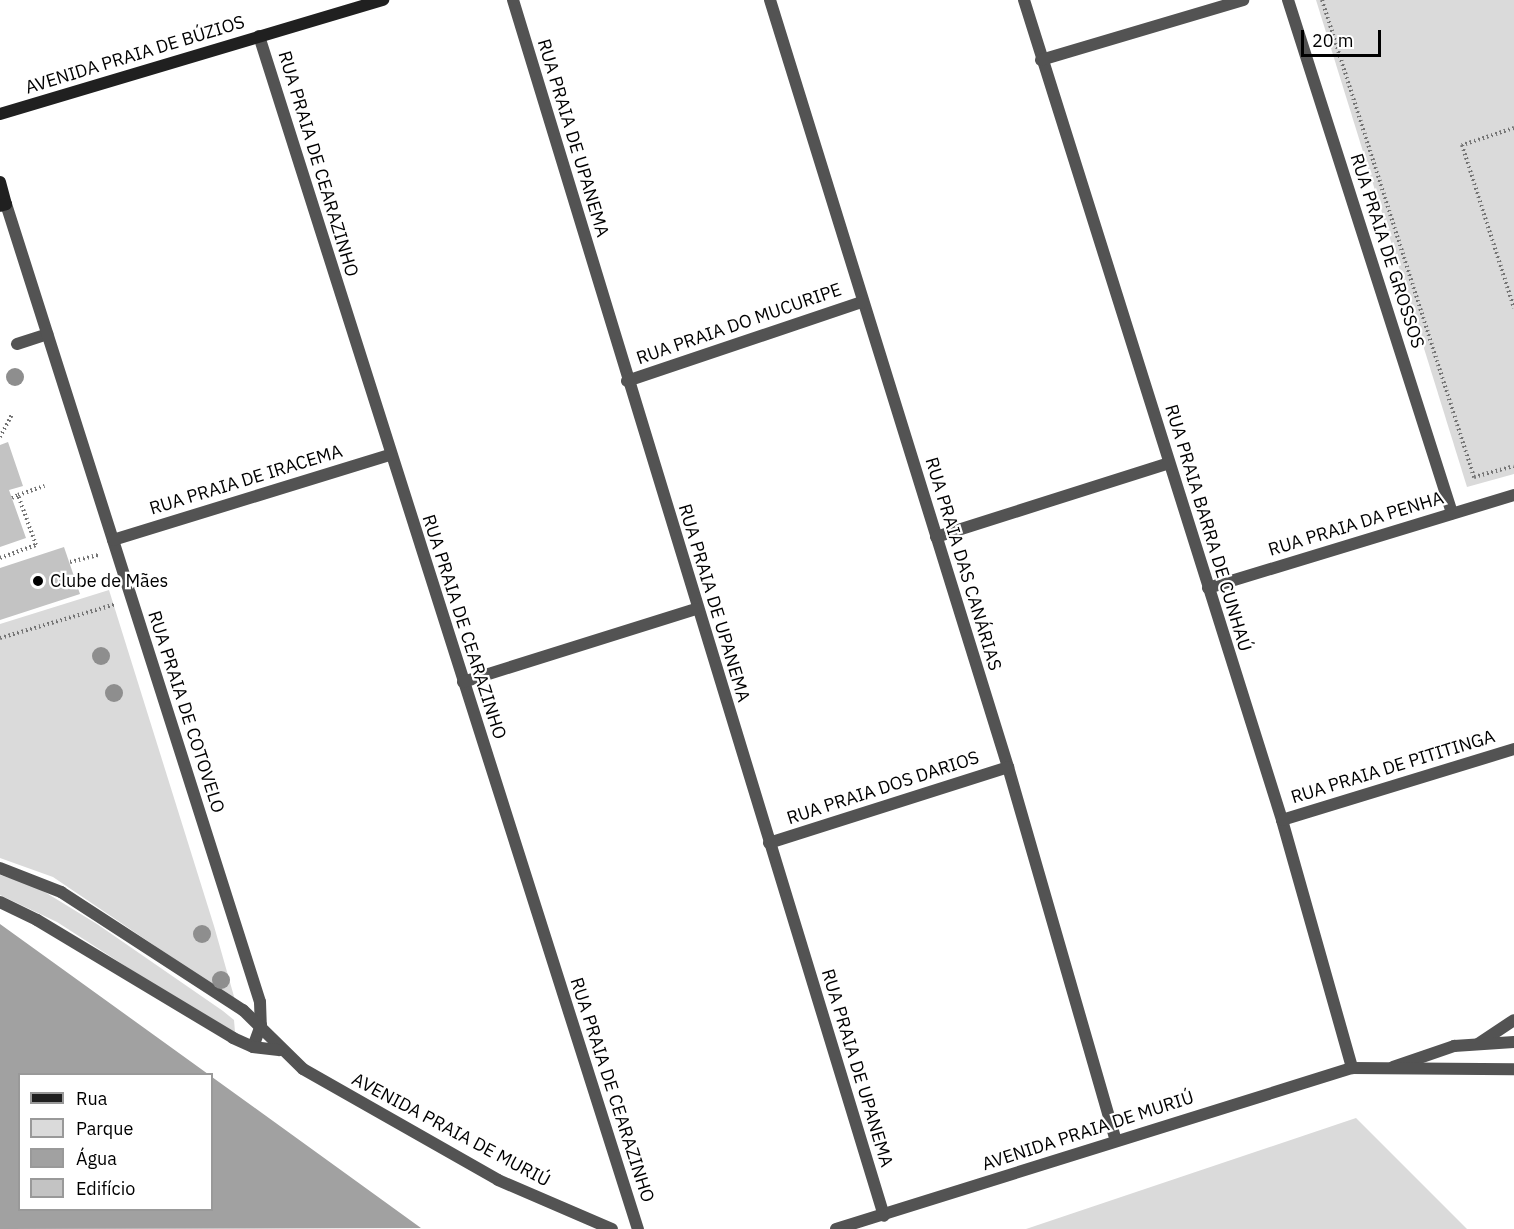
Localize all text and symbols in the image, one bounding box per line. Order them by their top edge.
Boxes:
street label: AVENIDA PRAIA DE BÚZIOS [23,11,247,99]
scale bar [1304,18,1384,56]
text: 20 m [1312,29,1354,52]
street label: RUA PRAIA DE UPANEMA [533,36,613,240]
street label: RUA PRAIA DE CEARAZINHO [273,49,363,279]
street label: RUA PRAIA DE GROSSOS [1345,151,1429,351]
street label: RUA PRAIA DO MUCURIPE [634,279,844,369]
street label: RUA PRAIA BARRA DE CUNHAÚ [1160,402,1256,654]
street label: RUA PRAIA DE IRACEMA [147,440,345,520]
street label: RUA PRAIA DAS CANÁRIAS [920,455,1006,673]
street label: RUA PRAIA DA PENHA [1266,487,1446,561]
street label: RUA PRAIA DE UPANEMA [674,501,754,705]
street label: RUA PRAIA DE CEARAZINHO [417,512,511,742]
place label: Clube de Mães [50,570,168,592]
marker: Clube de Mães [31,574,45,588]
street label: RUA PRAIA DE COTOVELO [143,608,229,816]
street label: RUA PRAIA DE PITITINGA [1288,726,1498,808]
street label: RUA PRAIA DOS DARIOS [784,747,982,829]
street label: RUA PRAIA DE UPANEMA [817,966,897,1170]
street label: RUA PRAIA DE CEARAZINHO [565,975,659,1205]
street label: AVENIDA PRAIA DE MURIÚ [348,1069,554,1191]
legend [18,1073,213,1211]
text: Rua [76,1087,107,1110]
street label: AVENIDA PRAIA DE MURIÚ [979,1087,1197,1175]
text: Parque [76,1117,133,1140]
text: Água [76,1147,117,1170]
text: Edifício [76,1177,135,1200]

